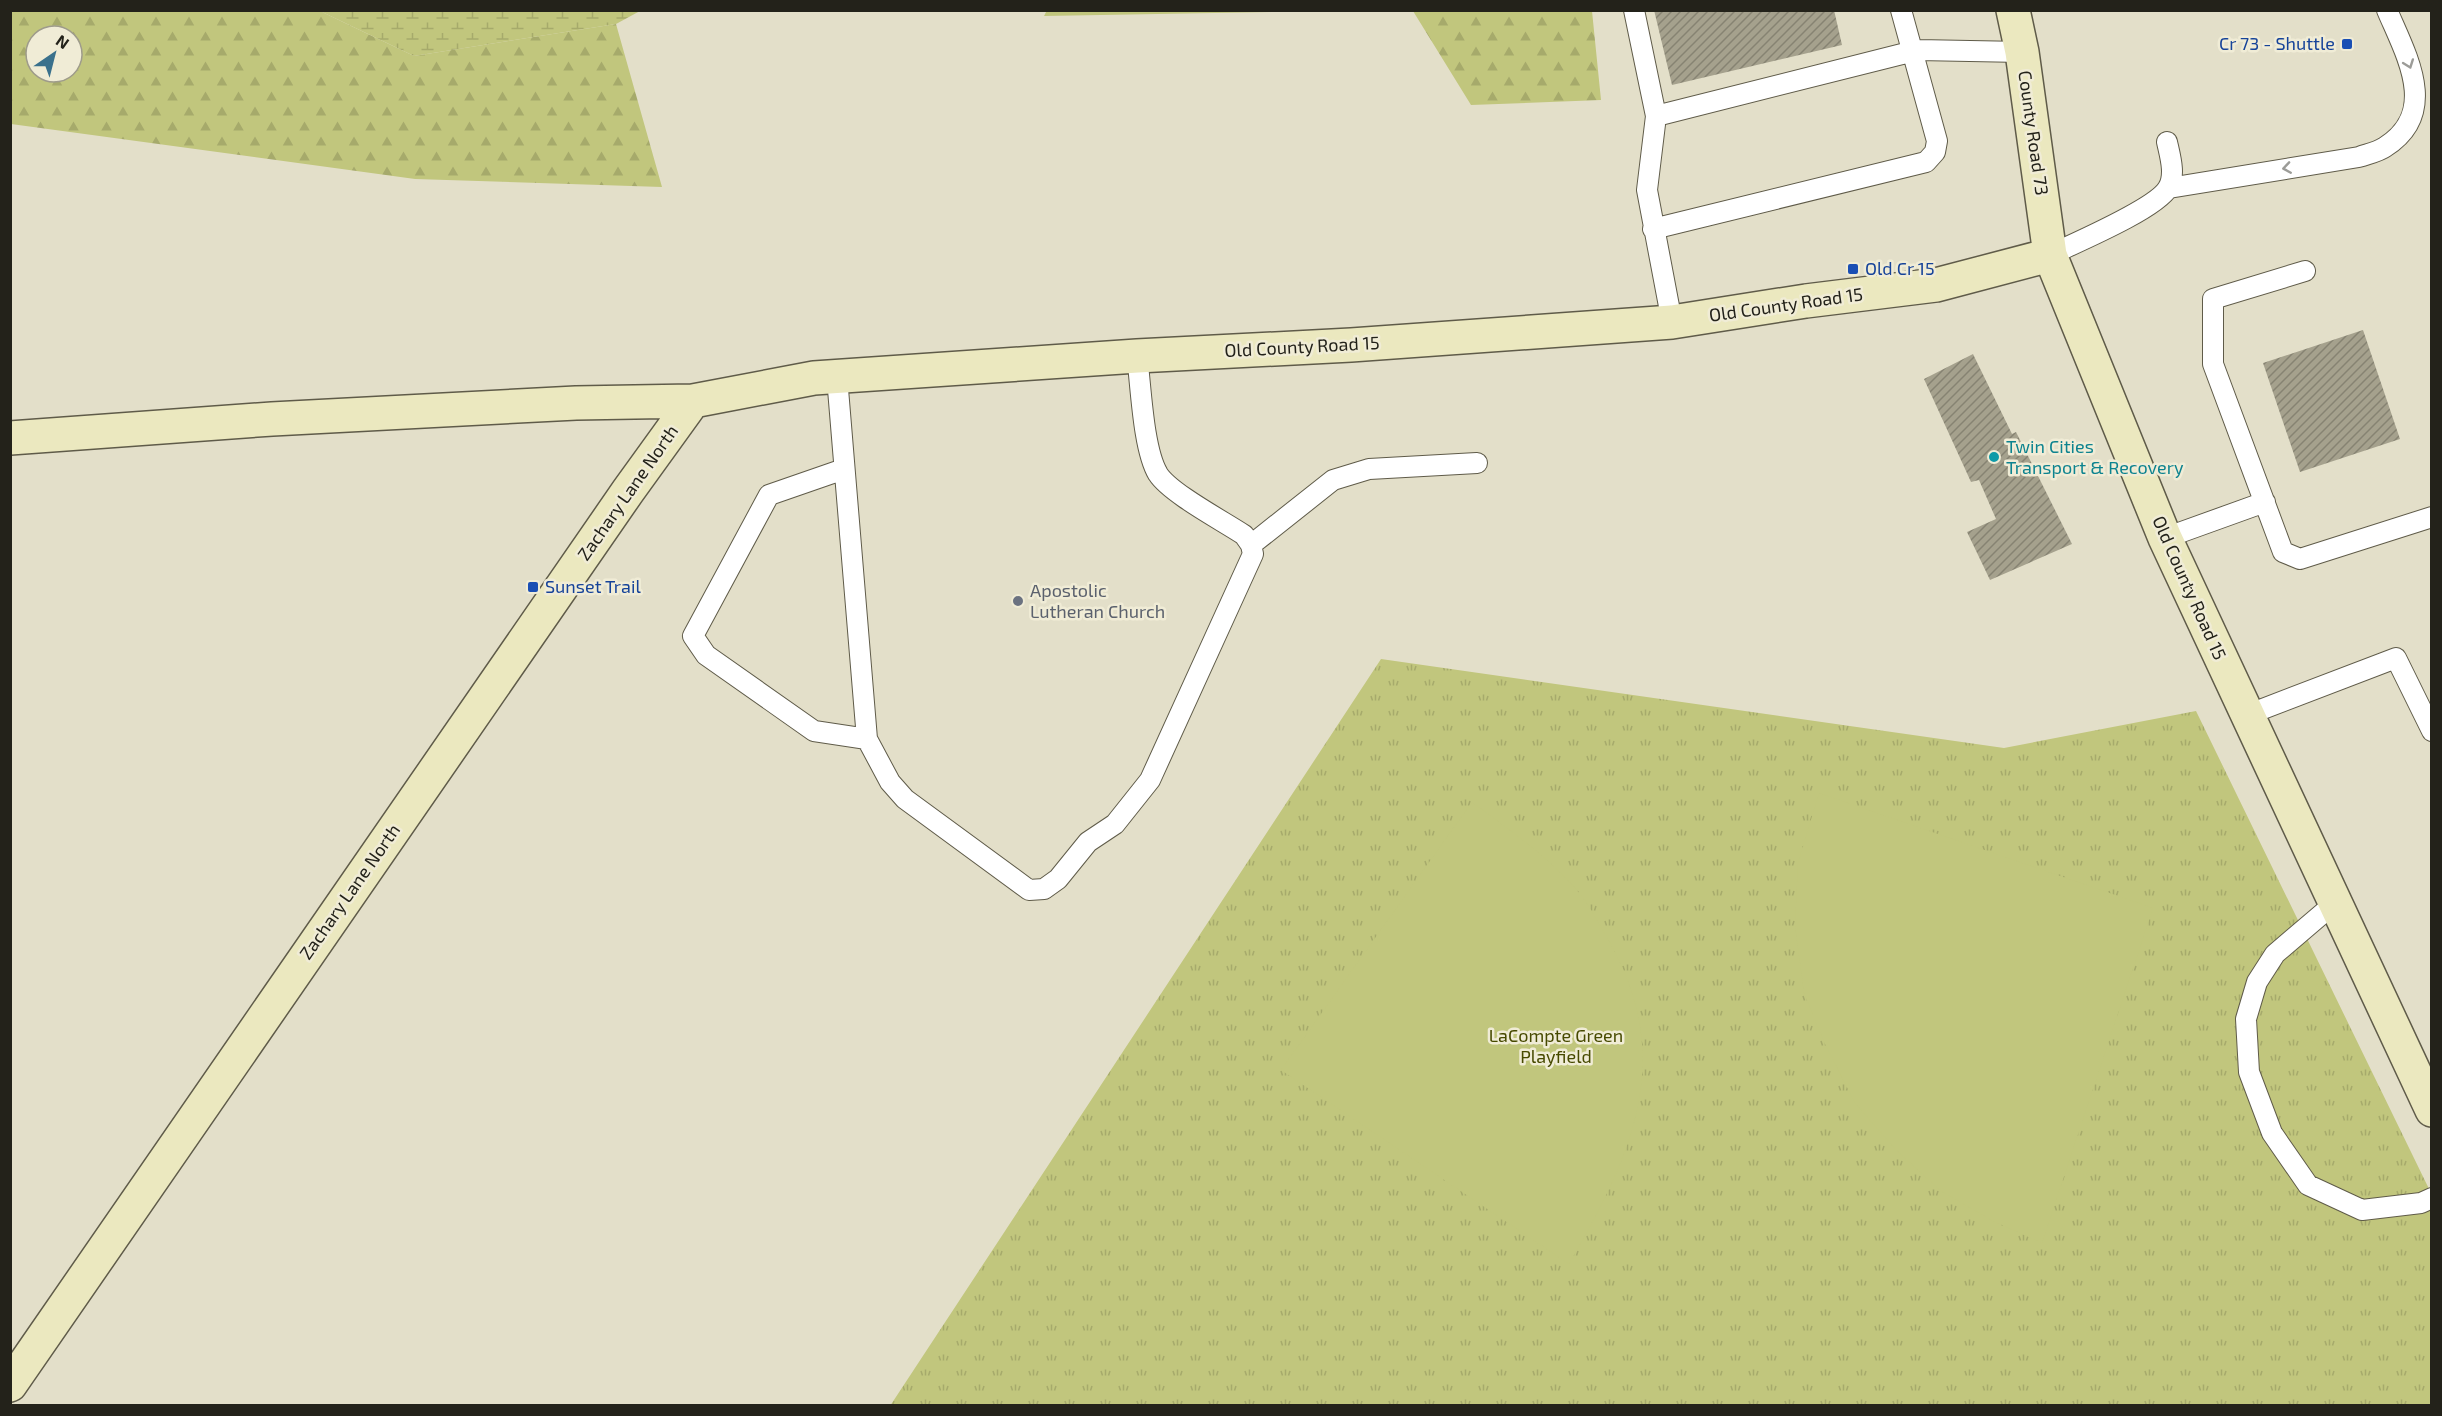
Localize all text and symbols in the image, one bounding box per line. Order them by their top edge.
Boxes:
north arrow [24,24,84,84]
text: N [53,30,73,52]
place label: Cr 73 - Shuttle [2219,32,2335,54]
marker: Cr 73 - Shuttle [2340,37,2354,51]
one-way arrow [2402,58,2415,69]
street label: County Road 73 [2014,69,2054,197]
one-way arrow [2283,162,2292,174]
place label: Old Cr 15 [1865,257,1935,279]
marker: Old Cr 15 [1846,262,1860,276]
street label: Old County Road 15 [1707,282,1864,326]
street label: Old County Road 15 [1224,331,1380,361]
street label: Zachary Lane North [572,420,682,564]
place label: Twin Cities Transport & Recovery [2006,435,2184,478]
marker: Twin Cities Transport & Recovery [1987,450,2001,464]
street label: Old County Road 15 [2148,512,2232,663]
place label: Sunset Trail [545,575,641,597]
place label: Apostolic Lutheran Church [1030,579,1165,622]
marker: Sunset Trail [526,580,540,594]
marker: Apostolic Lutheran Church [1011,594,1025,608]
street label: Zachary Lane North [294,819,404,963]
park label: LaCompte Green Playfield [1489,1024,1623,1067]

